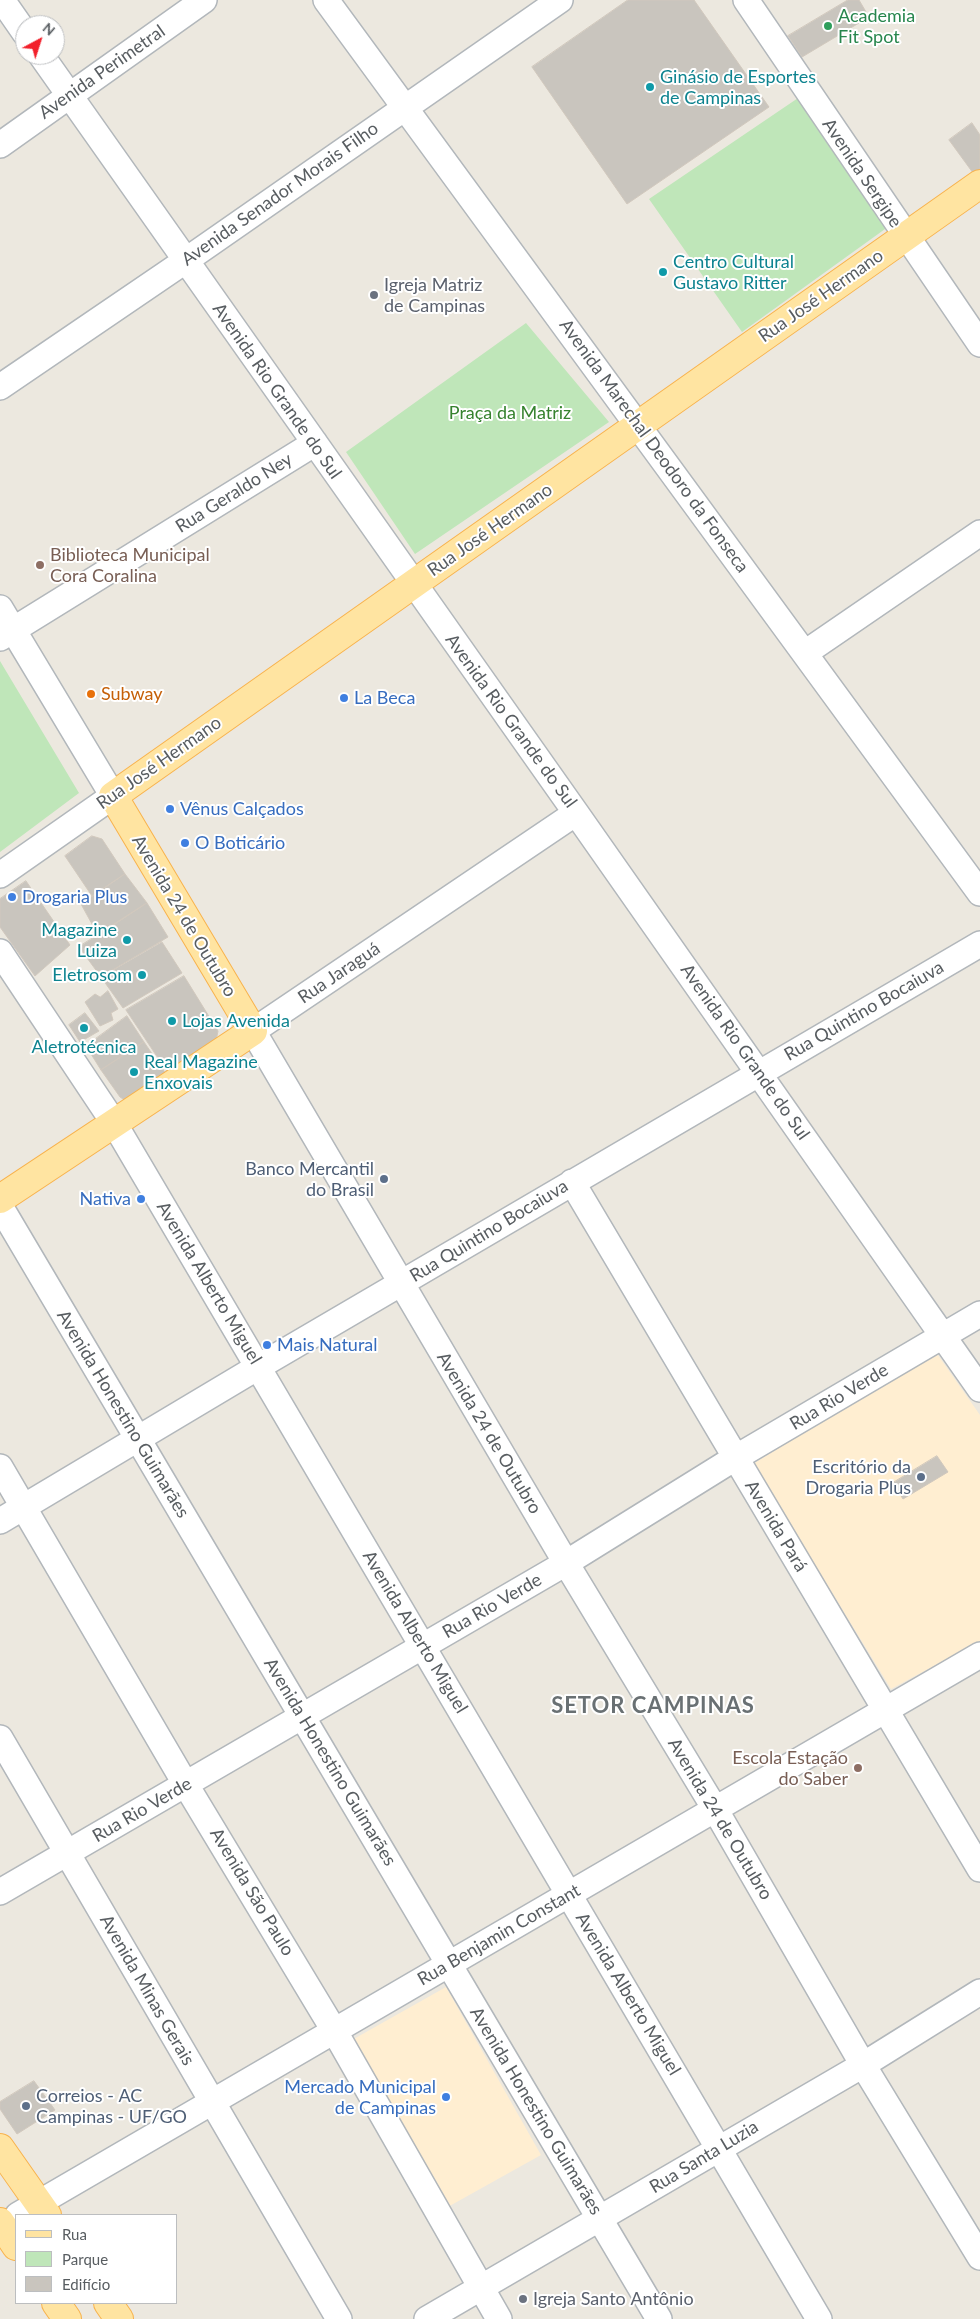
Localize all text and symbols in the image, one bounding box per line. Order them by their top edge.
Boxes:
place label: Academia Fit Spot [838,5,915,48]
north arrow [15,15,65,65]
text: N [40,19,59,39]
street label: Avenida Perimetral [35,20,169,124]
marker: Academia Fit Spot [822,20,834,32]
place label: Ginásio de Esportes de Campinas [660,66,816,108]
marker: Ginásio de Esportes de Campinas [644,81,656,93]
street label: Avenida Sergipe [818,114,906,232]
street label: Avenida Senador Morais Filho [177,118,383,270]
street label: Rua José Hermano [754,245,888,347]
place label: Centro Cultural Gustavo Ritter [673,251,794,294]
marker: Centro Cultural Gustavo Ritter [657,266,669,278]
place label: Igreja Matriz de Campinas [384,274,485,316]
marker: Igreja Matriz de Campinas [368,289,380,301]
street label: Avenida Rio Grande do Sul [208,299,346,483]
street label: Avenida Marechal Deodoro da Fonseca [555,315,753,577]
park label: Praça da Matriz [449,402,571,424]
street label: Rua Geraldo Ney [172,448,296,538]
street label: Rua José Hermano [423,479,557,581]
place label: Biblioteca Municipal Cora Coralina [50,544,210,586]
marker: Biblioteca Municipal Cora Coralina [34,559,46,571]
street label: Avenida Rio Grande do Sul [441,630,581,812]
place label: Subway [101,683,163,705]
place label: La Beca [354,687,415,709]
marker: Subway [85,688,97,700]
marker: La Beca [338,692,350,704]
street label: Rua José Hermano [92,712,226,814]
place label: Vênus Calçados [180,798,304,820]
marker: Vênus Calçados [164,803,176,815]
street label: Avenida 24 de Outubro [127,831,241,1001]
place label: O Boticário [195,832,285,854]
marker: O Boticário [179,837,191,849]
place label: Drogaria Plus [22,886,127,908]
marker: Drogaria Plus [6,891,18,903]
place label: Magazine Luiza [41,919,117,962]
marker: Magazine Luiza [121,934,133,946]
street label: Rua Jaraguá [294,938,384,1008]
street label: Rua Quintino Bocaiuva [780,956,948,1066]
street label: Avenida Rio Grande do Sul [676,960,814,1144]
place label: Eletrosom [52,964,132,986]
marker: Eletrosom [136,969,148,981]
place label: Lojas Avenida [182,1010,290,1032]
marker: Lojas Avenida [166,1015,178,1027]
marker: Aletrotécnica [78,1022,90,1034]
place label: Aletrotécnica [32,1036,136,1058]
place label: Real Magazine Enxovais [144,1051,258,1094]
marker: Real Magazine Enxovais [128,1066,140,1078]
place label: Banco Mercantil do Brasil [245,1158,374,1200]
marker: Banco Mercantil do Brasil [378,1173,390,1185]
street label: Rua Quintino Bocaiuva [406,1175,572,1287]
place label: Nativa [80,1188,131,1210]
marker: Nativa [135,1193,147,1205]
street label: Avenida Alberto Miguel [152,1198,266,1368]
street label: Avenida Honestino Guimarães [52,1306,194,1522]
place label: Mais Natural [277,1334,378,1356]
marker: Mais Natural [261,1339,273,1351]
street label: Avenida 24 de Outubro [432,1348,546,1518]
street label: Rua Rio Verde [786,1359,892,1435]
place label: Escritório da Drogaria Plus [806,1456,911,1498]
marker: Escritório da Drogaria Plus [915,1471,927,1483]
street label: Avenida Pará [740,1476,812,1576]
street label: Avenida Alberto Miguel [358,1547,472,1717]
street label: Rua Rio Verde [439,1569,545,1643]
street label: Avenida Honestino Guimarães [259,1654,401,1870]
district label: SETOR CAMPINAS [549,1693,757,1719]
street label: Avenida 24 de Outubro [663,1734,777,1904]
place label: Escola Estação do Saber [732,1747,848,1790]
marker: Escola Estação do Saber [852,1762,864,1774]
street label: Rua Rio Verde [89,1773,195,1847]
street label: Avenida São Paulo [205,1824,299,1960]
street label: Rua Benjamin Constant [414,1880,584,1990]
street label: Avenida Alberto Miguel [571,1909,685,2079]
street label: Avenida Minas Gerais [95,1911,199,2069]
street label: Avenida Honestino Guimarães [465,2003,607,2219]
place label: Mercado Municipal de Campinas [284,2076,436,2118]
place label: Correios - AC Campinas - UF/GO [36,2085,187,2128]
marker: Mercado Municipal de Campinas [440,2091,452,2103]
marker: Correios - AC Campinas - UF/GO [20,2100,32,2112]
street label: Rua Santa Luzia [646,2116,762,2198]
legend [15,2214,178,2304]
text: Rua [62,2225,87,2243]
text: Parque [62,2250,108,2268]
text: Edifício [62,2275,110,2293]
place label: Igreja Santo Antônio [533,2288,694,2310]
marker: Igreja Santo Antônio [517,2293,529,2305]

